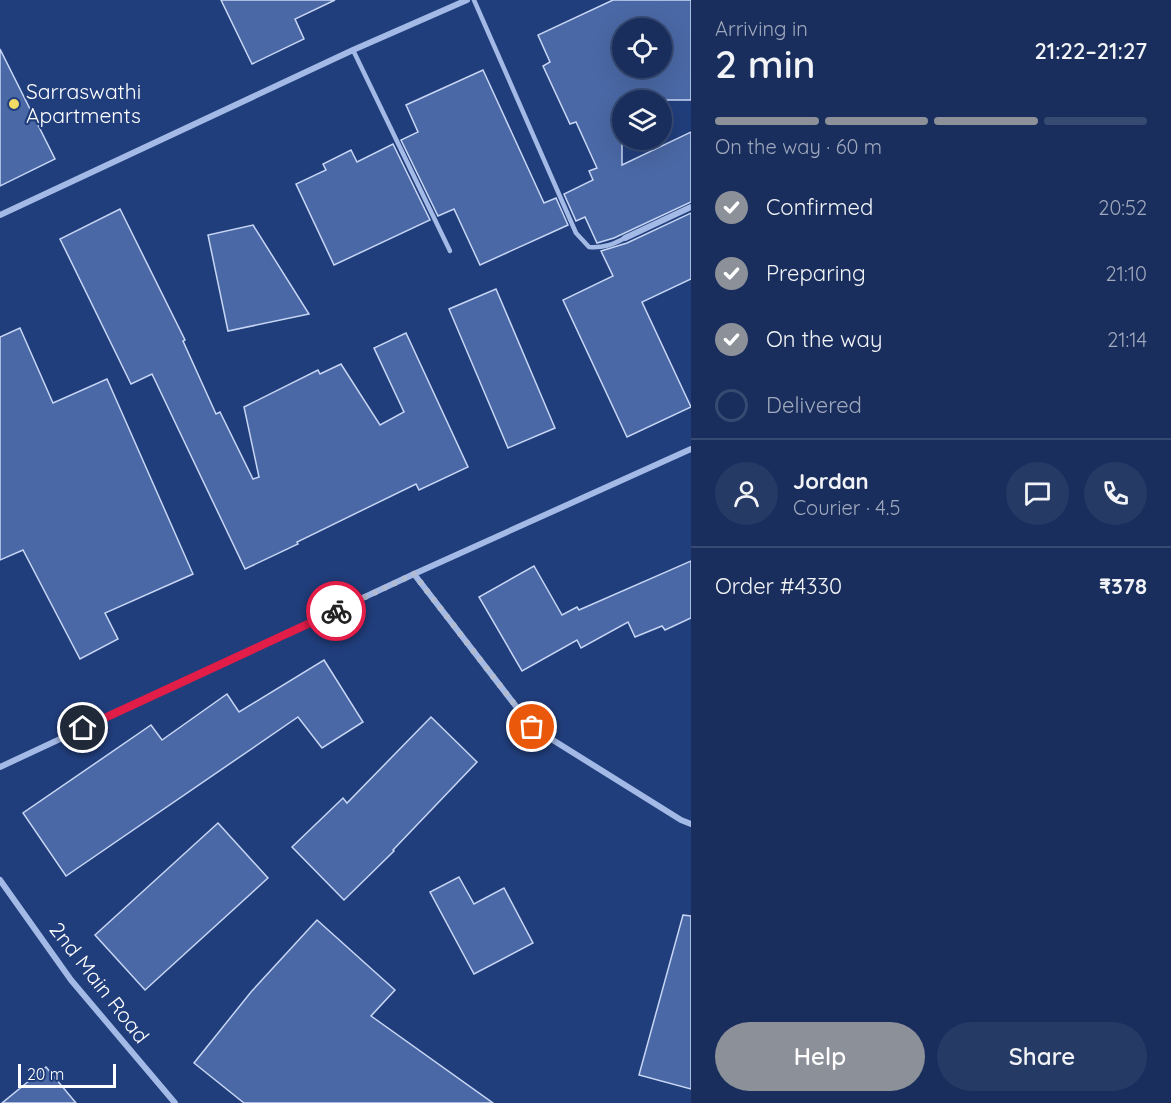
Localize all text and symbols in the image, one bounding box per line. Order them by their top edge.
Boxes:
text: Arriving in [715,16,808,41]
map controls [612,18,672,150]
button: locate [612,18,672,78]
text: 21:22–21:27 [1034,37,1147,65]
text: 2 min [715,39,816,88]
place label: Sarraswathi Apartments [26,78,141,128]
button: layers [612,90,672,150]
marker: Sarraswathi Apartments [7,97,21,111]
text: On the way · 60 m [715,134,882,159]
icon: check [715,191,748,224]
text: Confirmed [766,193,873,221]
text: 20:52 [1098,195,1147,220]
icon: check [715,257,748,290]
text: Preparing [766,259,866,287]
text: 21:10 [1105,261,1147,286]
icon: check [715,323,748,356]
text: On the way [766,325,882,353]
text: 21:14 [1107,327,1147,352]
text: Delivered [766,391,862,419]
button: person [715,462,778,525]
button: chat [1006,462,1069,525]
button: phone [1084,462,1147,525]
text: Jordan [793,467,869,495]
text: Courier · 4.5 [793,495,900,520]
text: Order #4330 [715,572,842,600]
text: ₹378 [1099,572,1147,600]
courier [306,581,366,641]
icon: bike [320,595,353,628]
pin [506,701,557,752]
pin [57,702,108,753]
icon: bag [515,710,548,743]
icon: home [66,711,99,744]
street label: 2nd Main Road [44,917,155,1048]
button: Help [715,1022,925,1091]
button: Share [937,1022,1147,1091]
scale bar [18,1061,116,1088]
text: 20 m [27,1064,64,1084]

